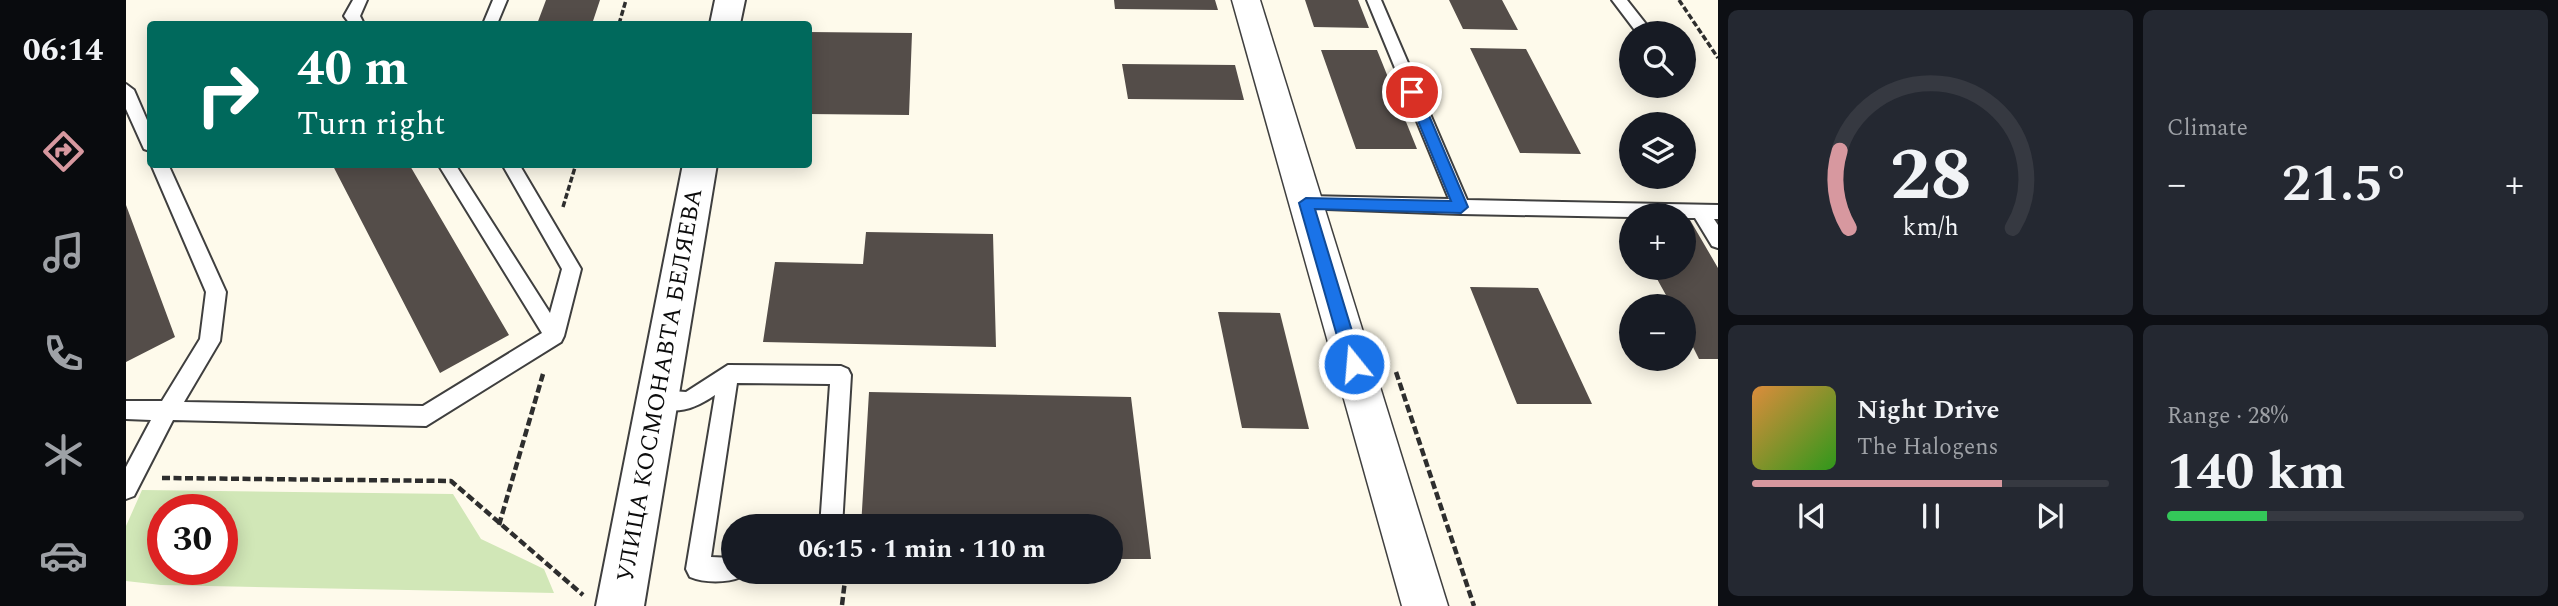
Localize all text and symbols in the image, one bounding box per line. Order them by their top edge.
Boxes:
map controls [1619,21,1696,371]
button: search [1619,21,1696,98]
text: 06:14 [23,26,103,75]
text: 40 m [297,32,408,107]
icon: right [182,49,273,140]
pin [1382,62,1442,122]
icon: arrive [1393,73,1431,111]
text: Turn right [297,100,445,149]
text: Climate [2167,111,2248,146]
button: layers [1619,112,1696,189]
text: 28 [1890,122,1971,233]
icon: directions [39,127,88,176]
text: 21.5° [2282,145,2409,224]
text: − [2167,156,2186,214]
text: + [2505,156,2524,214]
street label: УЛИЦА КОСМОНАВТА БЕЛЯЕВА [608,185,712,585]
button: + [1619,203,1696,280]
text: km/h [1902,209,1959,247]
icon: music [39,228,88,277]
button: − [1619,294,1696,371]
position arrow [1317,327,1391,401]
icon: phone [39,329,88,378]
text: Night Drive [1857,390,1999,430]
text: Range · 28% [2167,399,2288,434]
icon: climate [39,430,88,479]
text: The Halogens [1857,430,1999,465]
text: 140 km [2167,433,2346,512]
speed limit sign: 30 [147,494,238,585]
icon: previous [1793,497,1831,535]
icon: pause [1912,497,1950,535]
icon: next [2031,497,2069,535]
text: 06:15 · 1 min · 110 m [798,529,1046,569]
icon: car [39,531,88,580]

